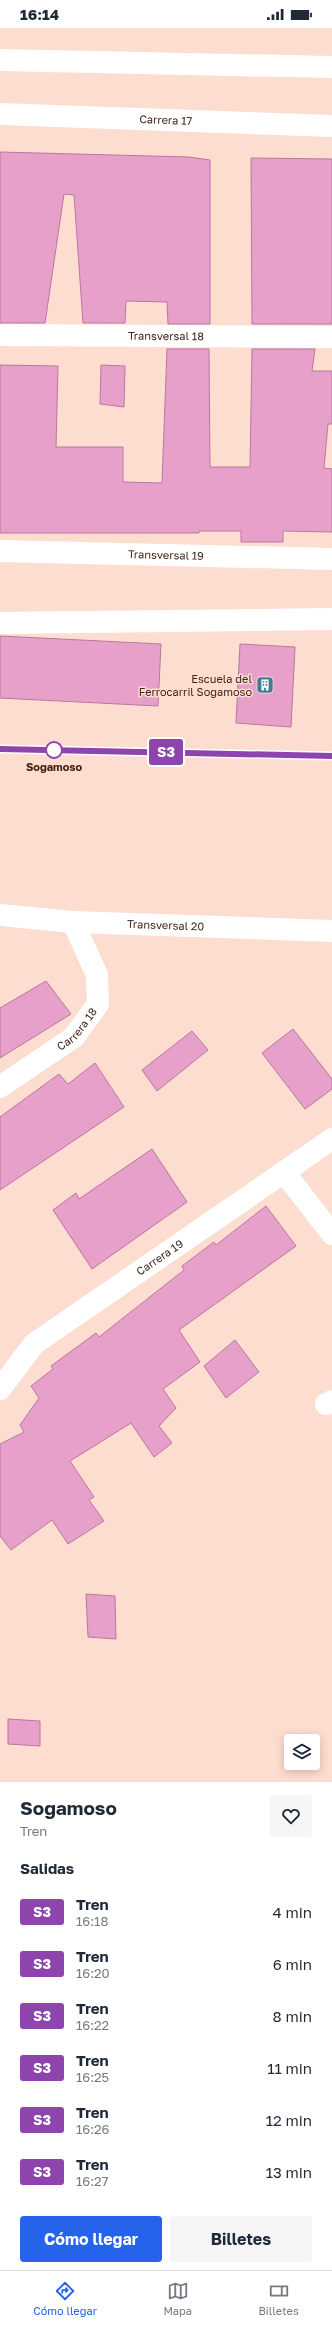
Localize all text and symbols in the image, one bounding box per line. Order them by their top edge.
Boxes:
text: 16:14 [20,5,59,23]
street label: Carrera 17 [139,112,193,127]
street label: Transversal 18 [128,329,204,342]
street label: Transversal 19 [128,547,204,562]
place label: Escuela del Ferrocarril Sogamoso [139,672,252,698]
building icon: Escuela del Ferrocarril Sogamoso [255,675,275,695]
line badge: S3 [148,739,184,765]
marker: Sogamoso [45,741,63,759]
text: S3 [157,743,175,760]
place label: Sogamoso [26,760,82,773]
street label: Transversal 20 [127,917,205,933]
street label: Carrera 18 [54,1005,99,1053]
street label: Carrera 19 [134,1237,185,1278]
map controls [284,1734,320,1770]
button: layers [284,1734,320,1770]
button: heart [270,1795,312,1837]
text: Sogamoso [20,1796,117,1819]
text: Tren [20,1823,47,1839]
text: Salidas [20,1859,74,1877]
text: Tren [76,1895,109,1913]
text: S3 [33,1903,51,1920]
text: 4 min [273,1903,312,1921]
text: 16:18 [76,1913,108,1929]
text: Tren [76,1947,109,1965]
text: S3 [33,1955,51,1972]
text: 6 min [273,1955,312,1973]
text: 16:20 [76,1965,110,1981]
text: Tren [76,1999,109,2017]
text: S3 [33,2007,51,2024]
text: 8 min [273,2007,312,2025]
text: 16:22 [76,2017,109,2033]
text: Tren [76,2051,109,2069]
text: S3 [33,2059,51,2076]
text: 11 min [267,2059,312,2077]
text: 16:25 [76,2069,109,2085]
text: Tren [76,2103,109,2121]
text: S3 [33,2111,51,2128]
text: 12 min [266,2111,312,2129]
text: 16:26 [76,2121,109,2137]
text: Tren [76,2155,109,2173]
text: S3 [33,2163,51,2180]
text: 13 min [266,2163,312,2181]
text: 16:27 [76,2173,109,2189]
button: Cómo llegar [20,2216,162,2262]
button: Billetes [170,2216,312,2262]
tab: Cómo llegar [33,2280,97,2317]
tab: Mapa [163,2280,192,2317]
tab: Billetes [259,2280,299,2317]

